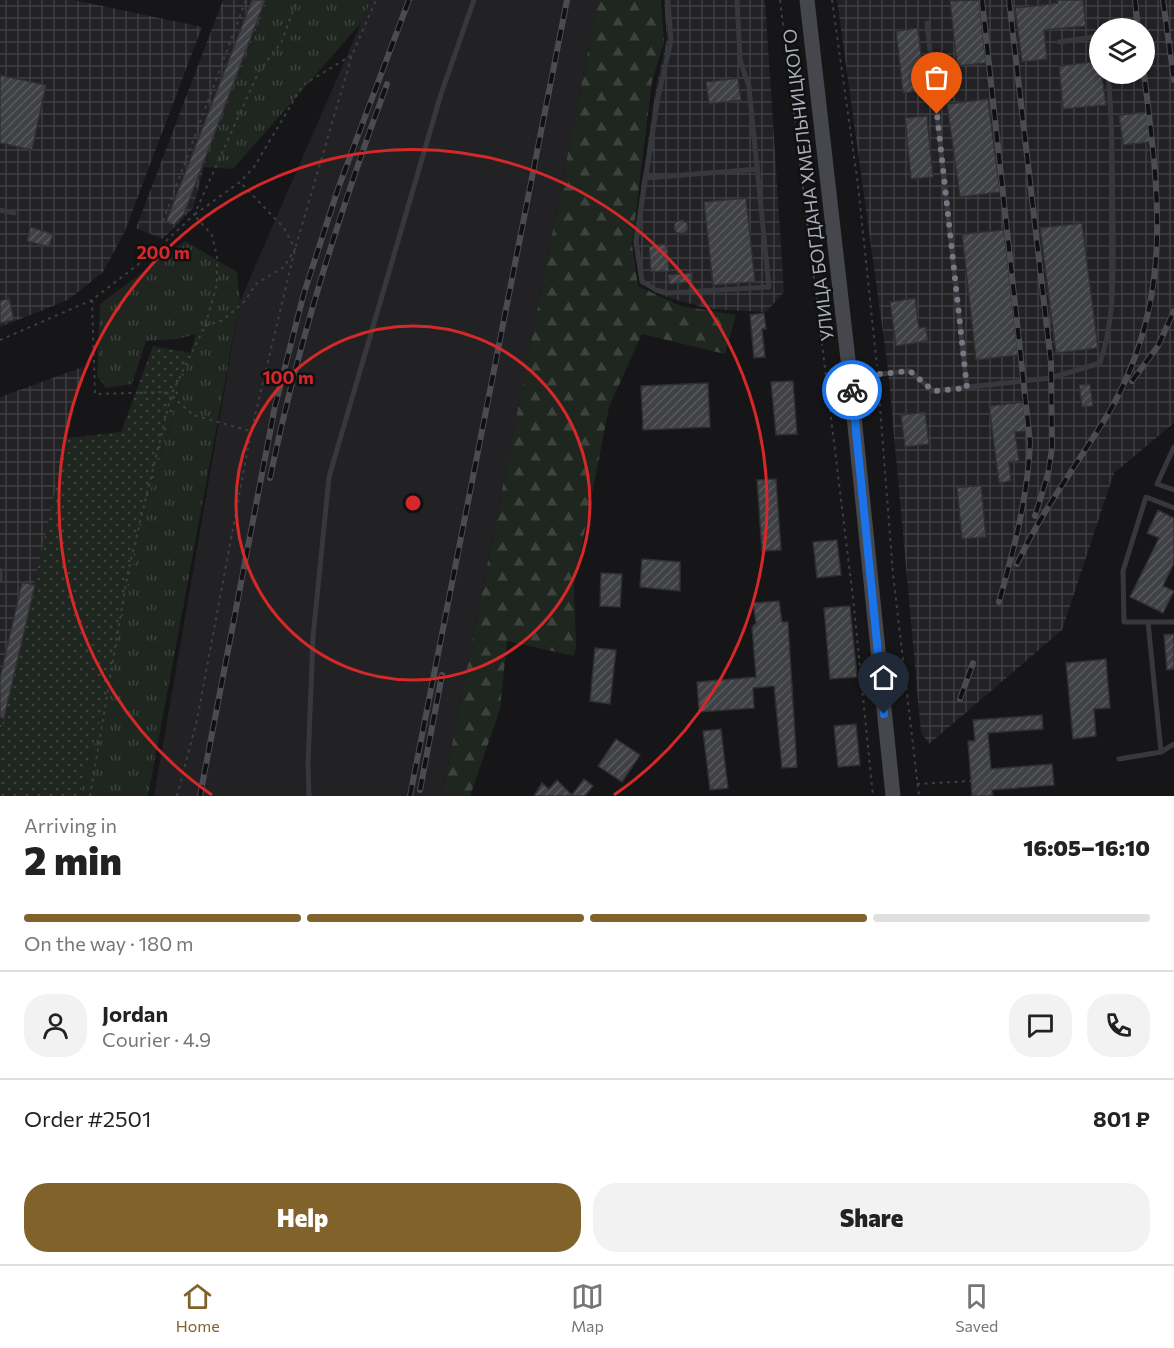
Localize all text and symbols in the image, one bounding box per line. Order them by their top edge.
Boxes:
map controls [1089,18,1155,84]
button: layers [1089,18,1155,84]
street label: УЛИЦА БОГДАНА ХМЕЛЬНИЦКОГО [778,28,838,343]
pin [911,52,962,114]
icon: bag [920,61,953,94]
text: 200 m [136,241,190,263]
courier [822,360,882,420]
text: 100 m [262,366,314,388]
icon: bike [836,374,869,407]
centre of rings [403,493,423,513]
pin [858,652,909,714]
icon: home [867,661,900,694]
text: Arriving in [24,813,117,837]
text: 16:05–16:10 [1023,834,1150,861]
text: 2 min [24,835,122,883]
text: On the way · 180 m [24,931,193,955]
button: person [24,994,87,1057]
button: chat [1009,994,1072,1057]
button: phone [1087,994,1150,1057]
text: Jordan [102,1000,168,1027]
text: Courier · 4.9 [102,1027,211,1051]
text: Order #2501 [24,1105,151,1132]
text: 801 ₽ [1093,1105,1150,1132]
button: Help [24,1183,581,1252]
button: Share [593,1183,1150,1252]
tab: Home [176,1280,220,1335]
tab: Map [571,1280,604,1335]
tab: Saved [955,1280,998,1335]

